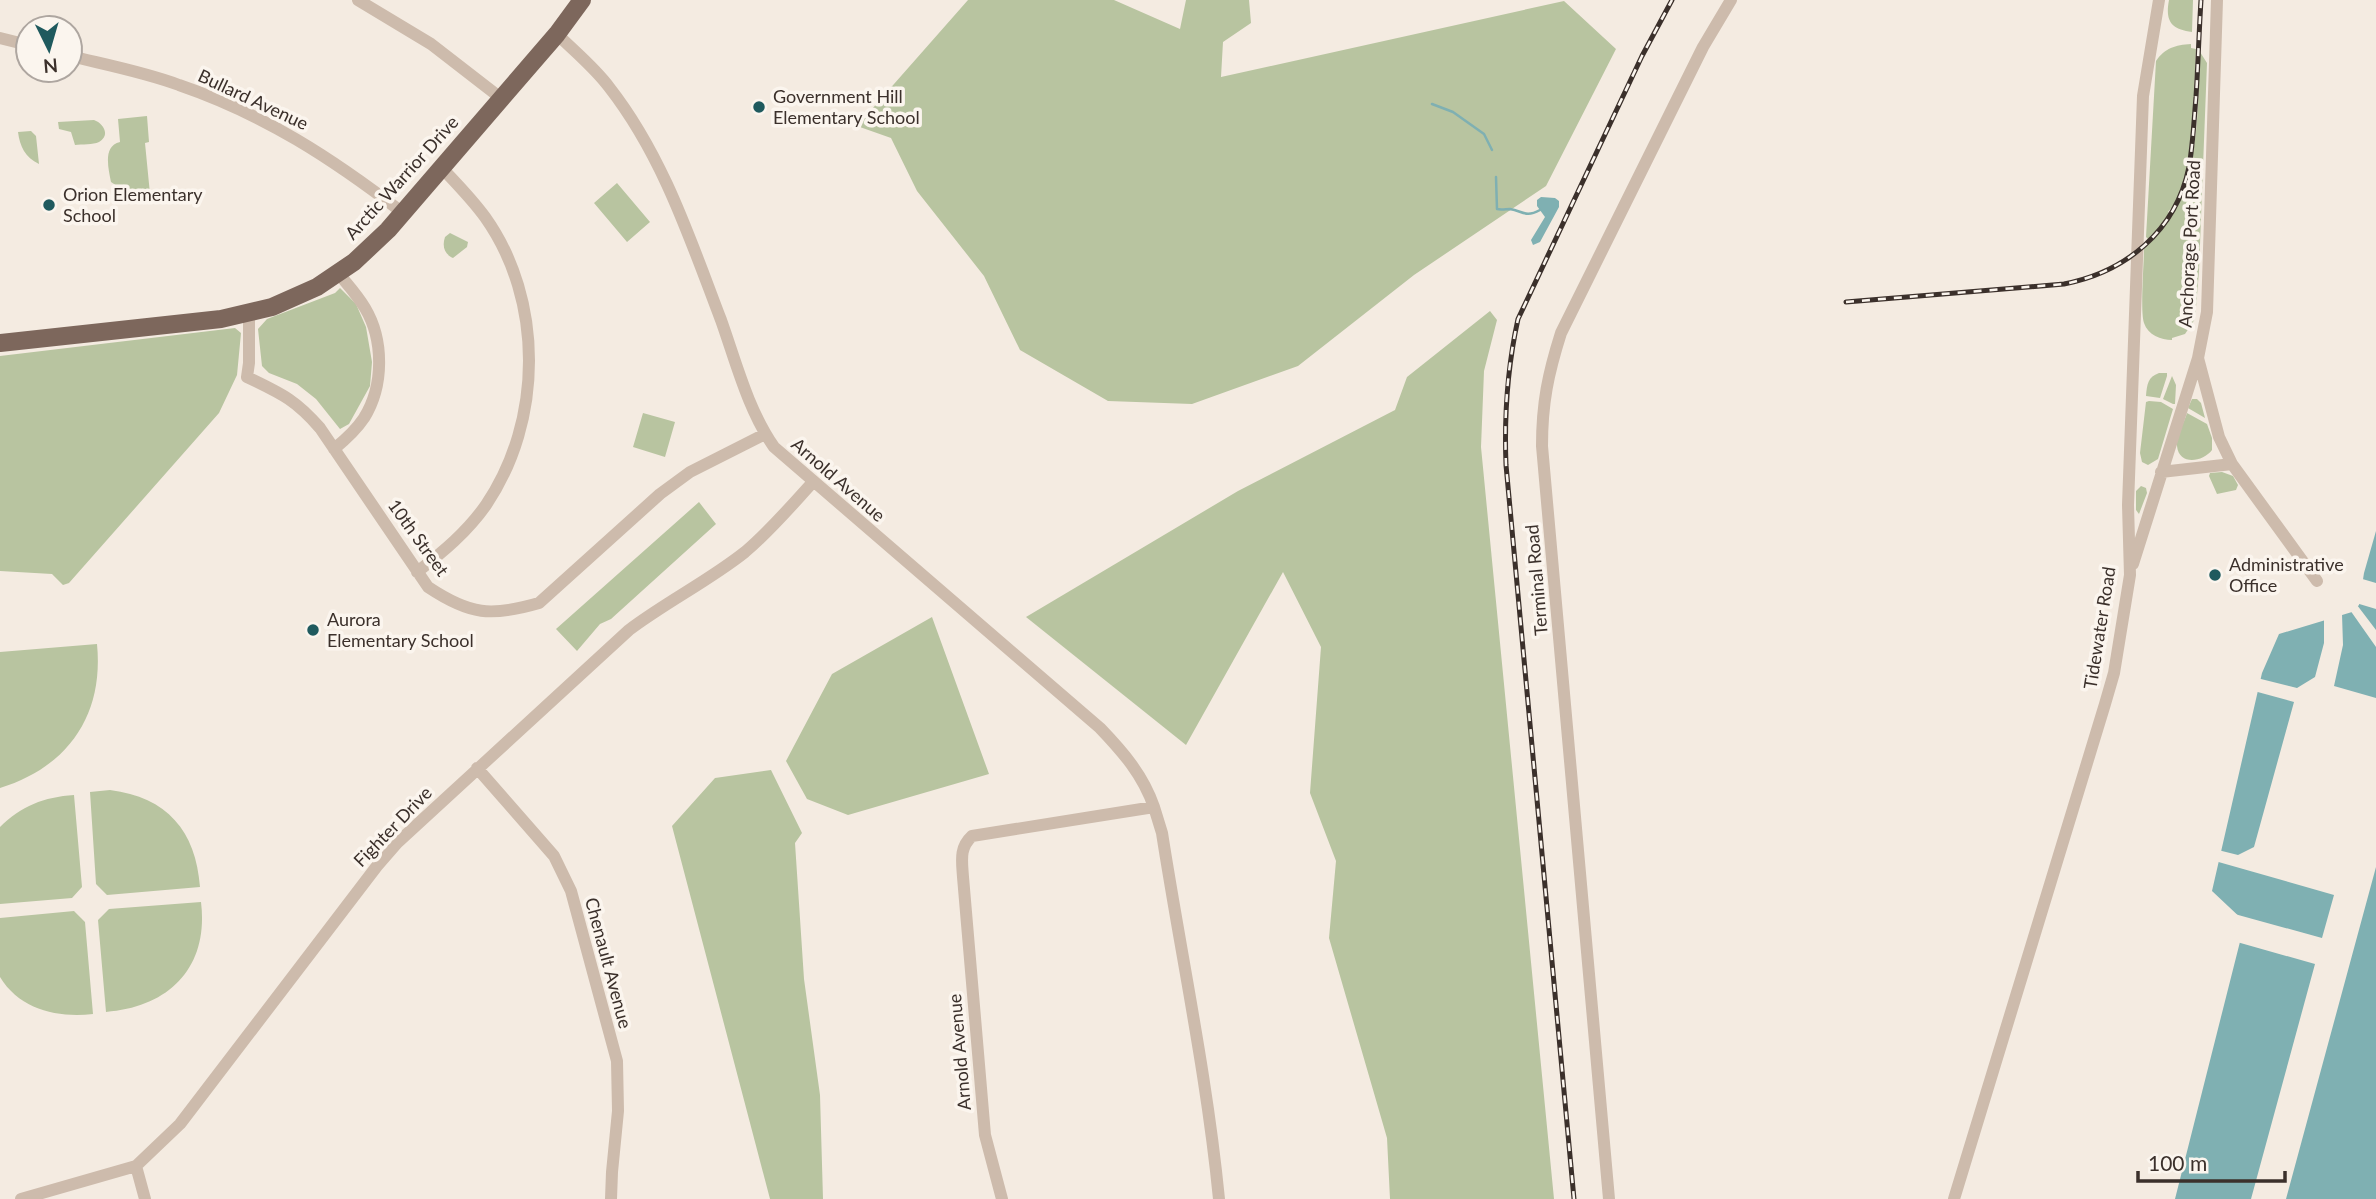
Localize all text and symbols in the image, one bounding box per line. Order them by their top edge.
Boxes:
north arrow [14,14,84,84]
text: N [42,54,59,79]
street label: Bullard Avenue [195,64,312,134]
place label: Government Hill Elementary School [773,85,920,128]
marker: Government Hill Elementary School [751,99,767,115]
street label: Arctic Warrior Drive [340,111,463,244]
street label: Anchorage Port Road [2174,160,2204,328]
place label: Orion Elementary School [63,183,203,226]
marker: Orion Elementary School [41,197,57,213]
street label: Arnold Avenue [787,433,890,526]
street label: 10th Street [384,495,454,580]
street label: Terminal Road [1520,524,1552,637]
place label: Administrative Office [2229,553,2344,596]
street label: Tidewater Road [2078,565,2120,691]
marker: Administrative Office [2207,567,2223,583]
place label: Aurora Elementary School [327,608,474,651]
marker: Aurora Elementary School [305,622,321,638]
street label: Fighter Drive [348,781,436,871]
street label: Chenault Avenue [581,895,637,1031]
street label: Arnold Avenue [943,993,975,1111]
scale bar [2138,1140,2285,1184]
text: 100 m [2148,1150,2207,1175]

